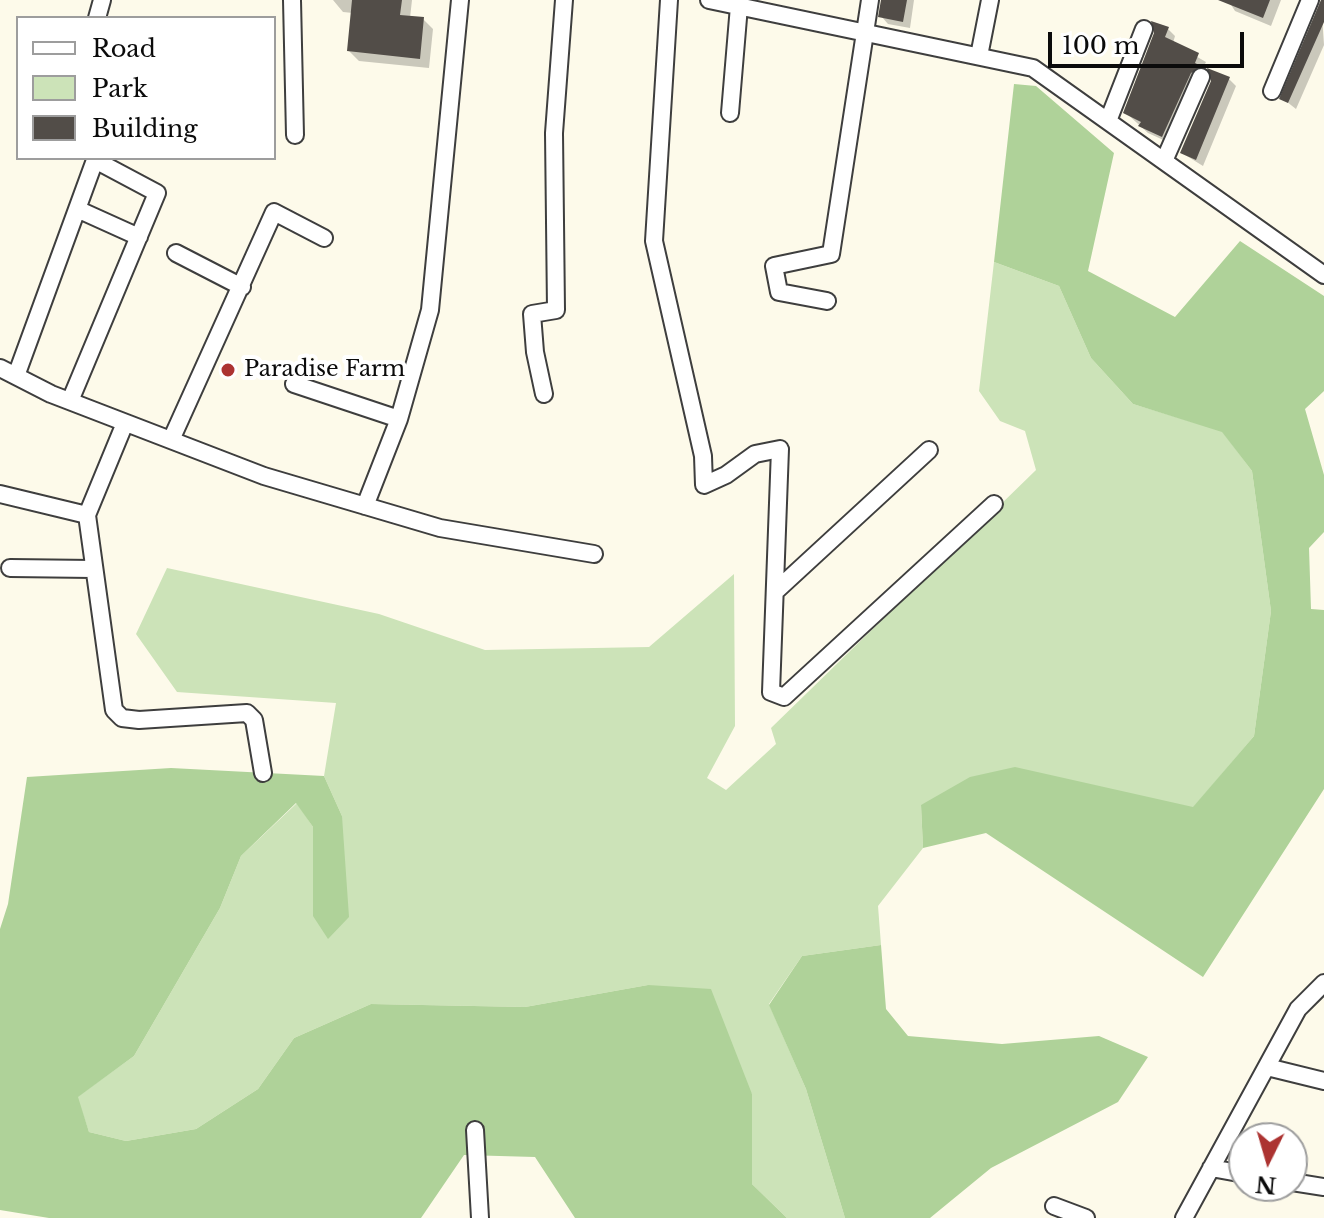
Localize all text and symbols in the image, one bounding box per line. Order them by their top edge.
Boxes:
legend [16,16,276,160]
scale bar [1052,16,1248,66]
text: 100 m [1062,31,1140,60]
text: Road [92,34,156,63]
text: Park [92,74,148,103]
text: Building [92,114,198,143]
place label: Paradise Farm [244,357,405,383]
marker: Paradise Farm [219,361,237,379]
north arrow [1228,1122,1308,1202]
text: N [1255,1170,1278,1199]

